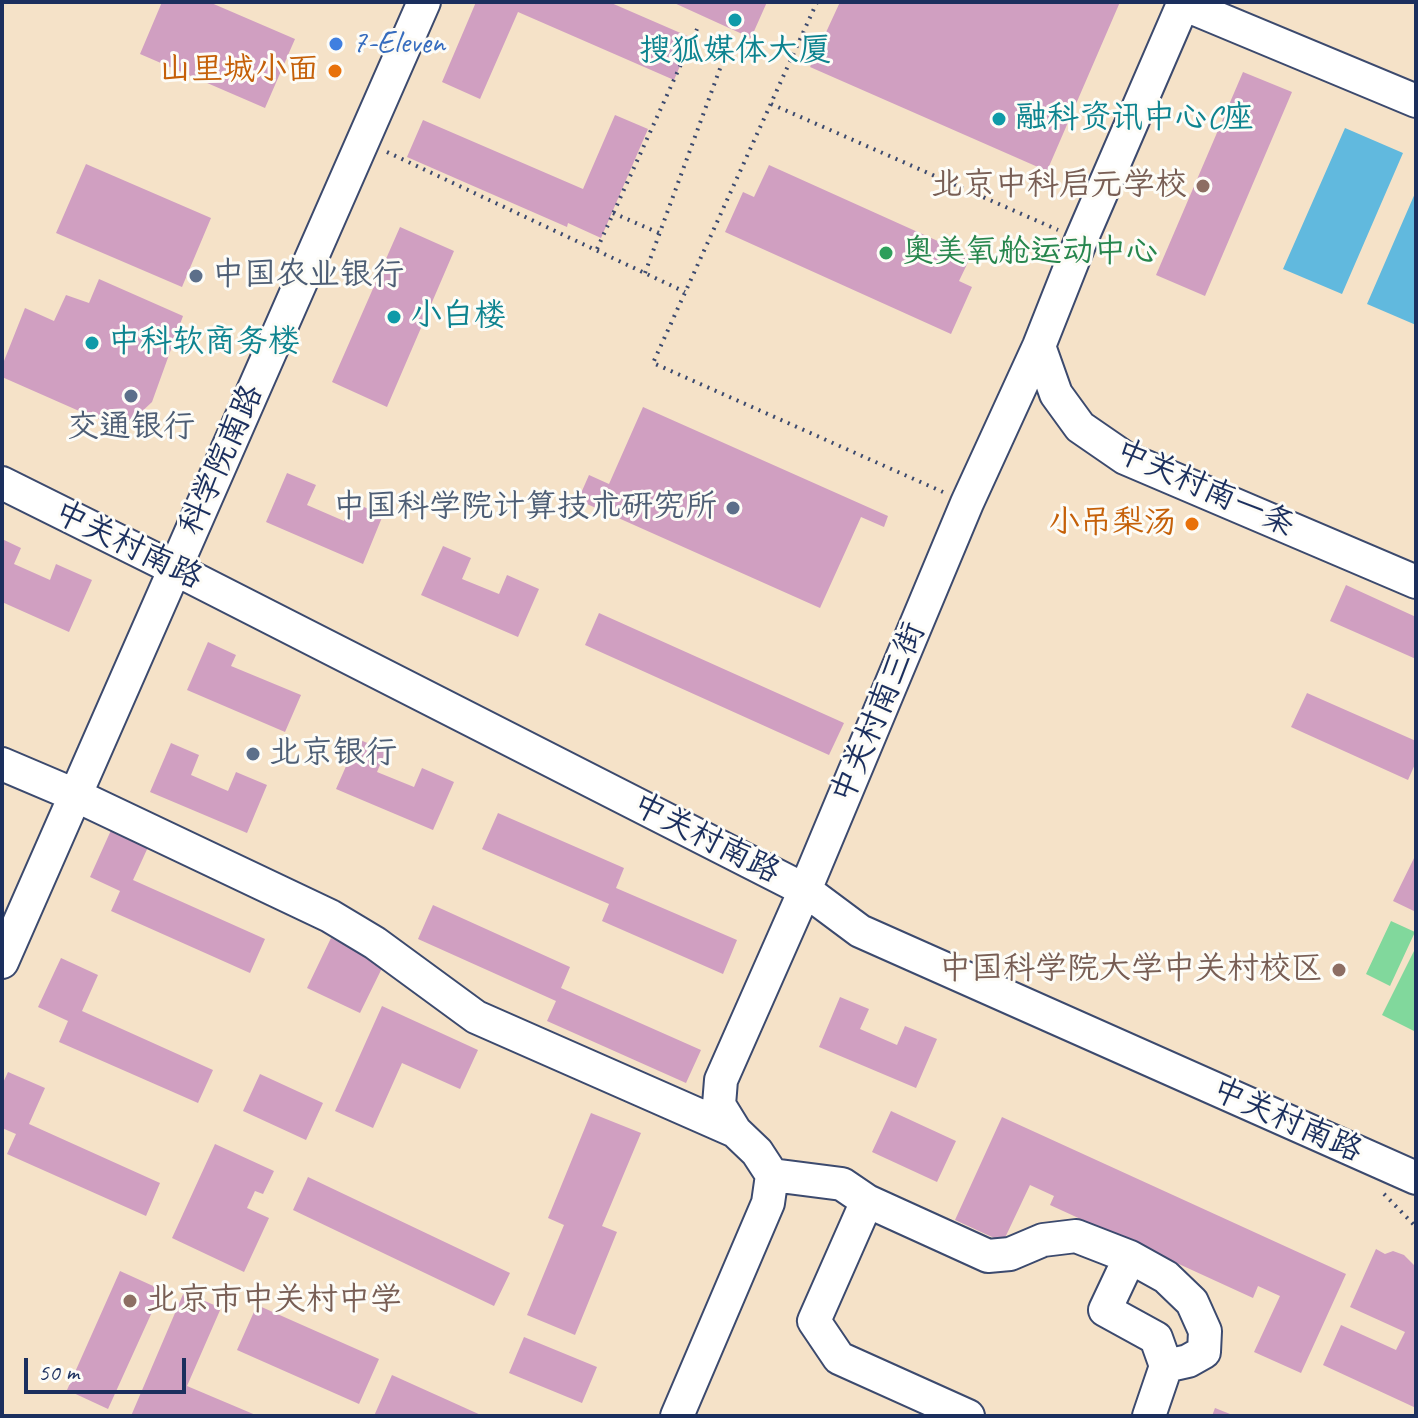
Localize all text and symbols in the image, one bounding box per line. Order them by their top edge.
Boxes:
marker: 搜狐媒体大厦 [726,11,744,29]
place label: 7-Eleven [352,25,445,63]
place label: 搜狐媒体大厦 [639,33,831,71]
marker: 7-Eleven [327,35,345,53]
place label: 山里城小面 [159,52,319,90]
marker: 山里城小面 [326,62,344,80]
place label: 融科资讯中心C座 [1015,100,1254,138]
marker: 融科资讯中心C座 [990,110,1008,128]
place label: 北京中科启元学校 [931,167,1187,205]
marker: 北京中科启元学校 [1194,177,1212,195]
place label: 奥美氧舱运动中心 [902,234,1158,272]
marker: 奥美氧舱运动中心 [877,244,895,262]
place label: 中国农业银行 [212,257,404,295]
marker: 中国农业银行 [187,267,205,285]
place label: 小白楼 [410,298,506,336]
marker: 小白楼 [385,308,403,326]
place label: 中科软商务楼 [108,324,300,362]
marker: 中科软商务楼 [83,334,101,352]
street label: 科学院南路 [172,379,272,541]
marker: 交通银行 [122,387,140,405]
place label: 交通银行 [67,409,195,447]
street label: 中关村南一条 [1109,432,1301,546]
place label: 中国科学院计算技术研究所 [333,489,717,527]
street label: 中关村南路 [48,494,208,598]
marker: 中国科学院计算技术研究所 [724,499,742,517]
place label: 小吊梨汤 [1048,505,1176,543]
marker: 小吊梨汤 [1183,515,1201,533]
street label: 中关村南三街 [824,617,934,809]
place label: 北京银行 [269,735,397,773]
marker: 北京银行 [244,745,262,763]
street label: 中关村南路 [626,786,786,892]
place label: 中国科学院大学中关村校区 [939,951,1323,989]
marker: 中国科学院大学中关村校区 [1330,961,1348,979]
street label: 中关村南路 [1206,1071,1368,1171]
place label: 北京市中关村中学 [146,1282,402,1320]
marker: 北京市中关村中学 [121,1292,139,1310]
scale bar [28,1342,190,1392]
text: 50 m [38,1357,79,1387]

